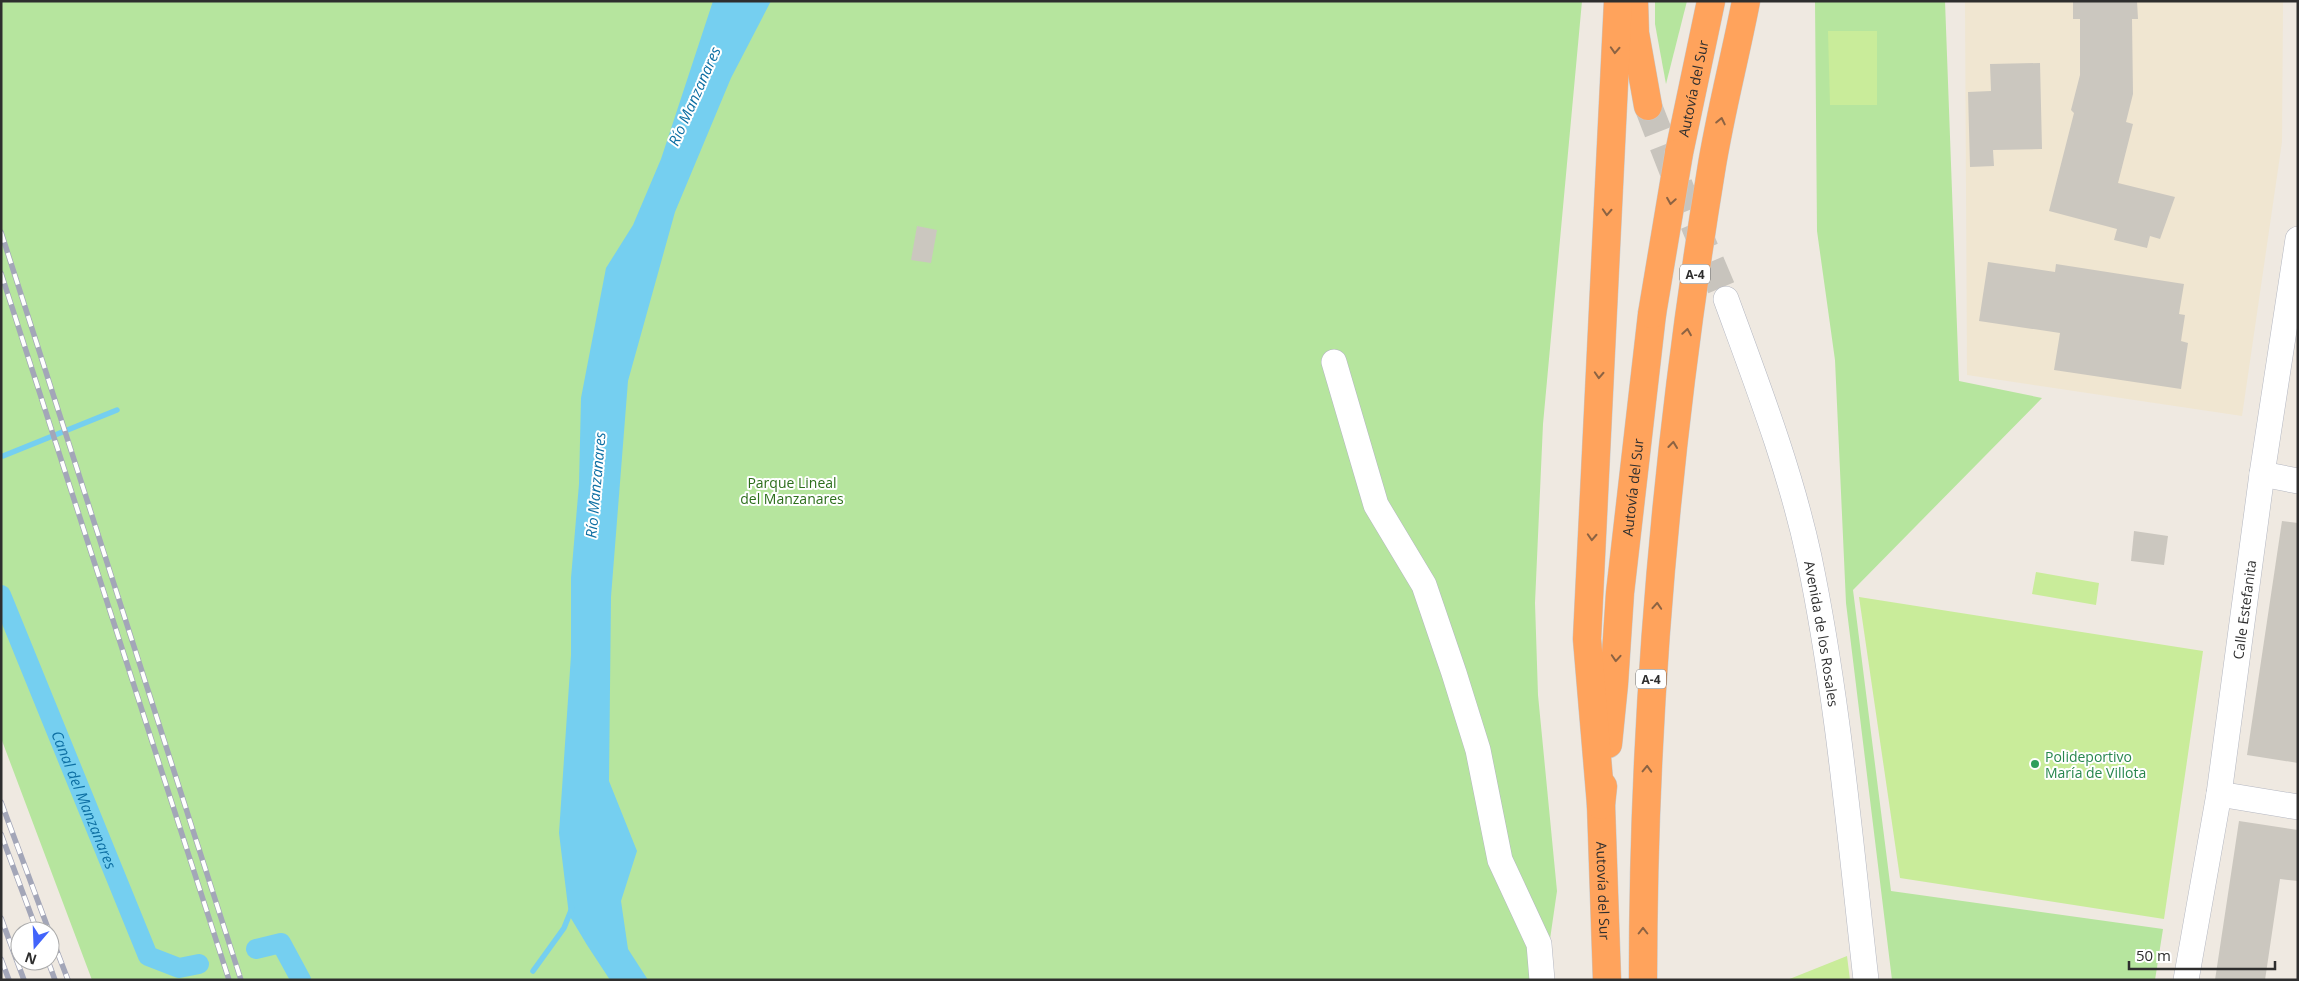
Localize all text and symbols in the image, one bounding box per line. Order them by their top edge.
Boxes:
street label: Autovía del Sur [1673,38,1712,139]
water label: Río Manzanares [663,43,725,149]
one-way arrow [1610,46,1621,54]
one-way arrow [1716,116,1726,125]
one-way arrow [1666,196,1676,205]
one-way arrow [1602,209,1613,217]
road number: A-4 [1680,264,1710,284]
one-way arrow [1681,328,1691,336]
one-way arrow [1594,371,1605,379]
water label: Río Manzanares [580,431,610,539]
street label: Autovía del Sur [1617,437,1647,537]
one-way arrow [1667,440,1678,448]
park label: Parque Lineal del Manzanares [740,473,844,508]
one-way arrow [1586,533,1597,541]
street label: Avenida de los Rosales [1800,559,1844,708]
street label: Calle Estefanita [2228,559,2260,660]
one-way arrow [1651,602,1662,610]
one-way arrow [1610,654,1621,662]
road number: A-4 [1636,670,1666,689]
water label: Canal del Manzanares [47,727,122,872]
place label: Polideportivo María de Villota [2045,747,2146,782]
marker: Polideportivo María de Villota [2029,758,2041,770]
one-way arrow [1642,764,1652,772]
street label: Autovía del Sur [1593,841,1615,941]
north arrow [10,921,60,971]
one-way arrow [1638,927,1648,934]
scale bar [2129,938,2275,970]
text: 50 m [2136,945,2171,965]
text: N [22,948,39,970]

